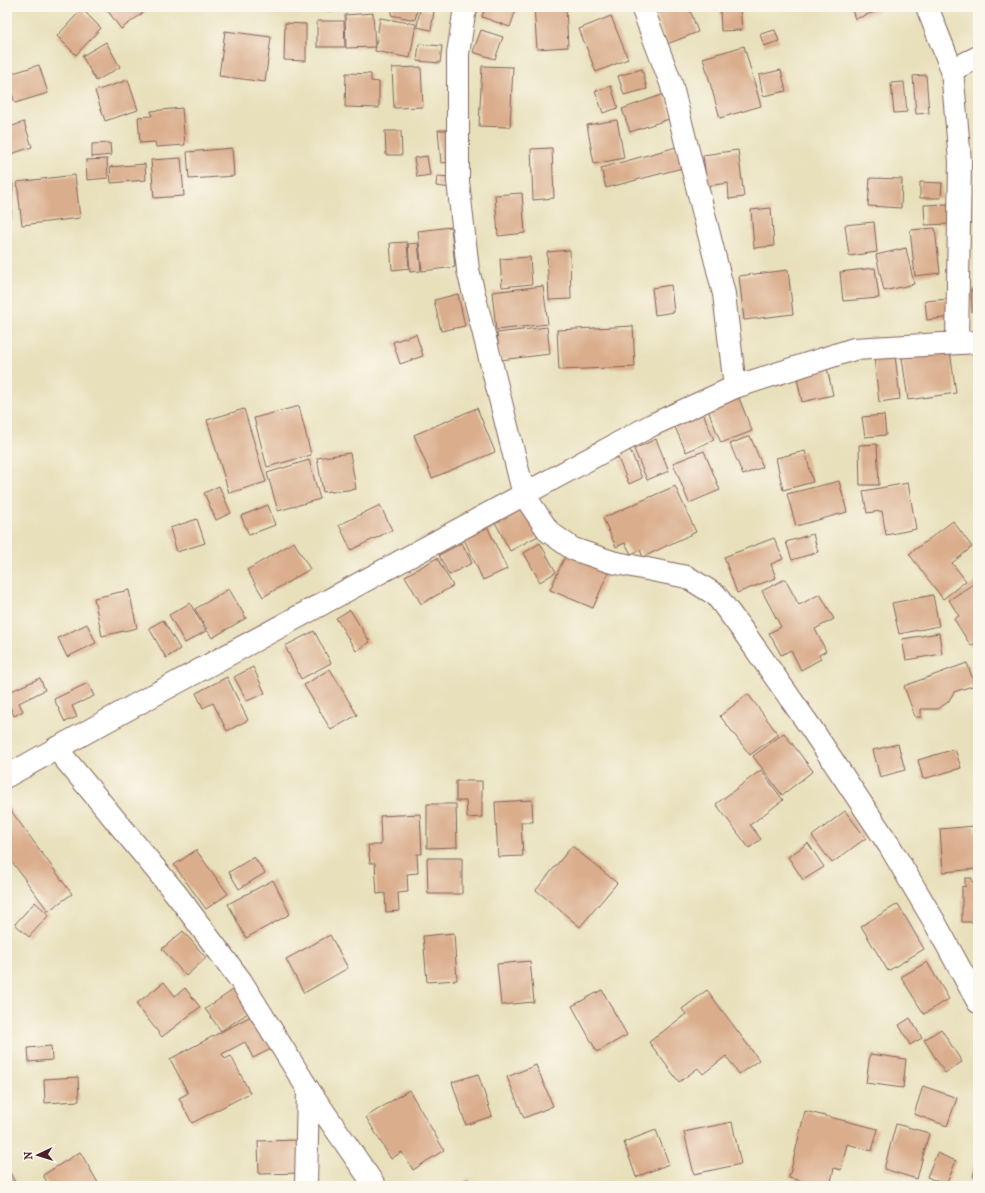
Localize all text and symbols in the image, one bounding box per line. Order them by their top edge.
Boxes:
north arrow [18,1135,58,1175]
text: N [22,1150,35,1160]

